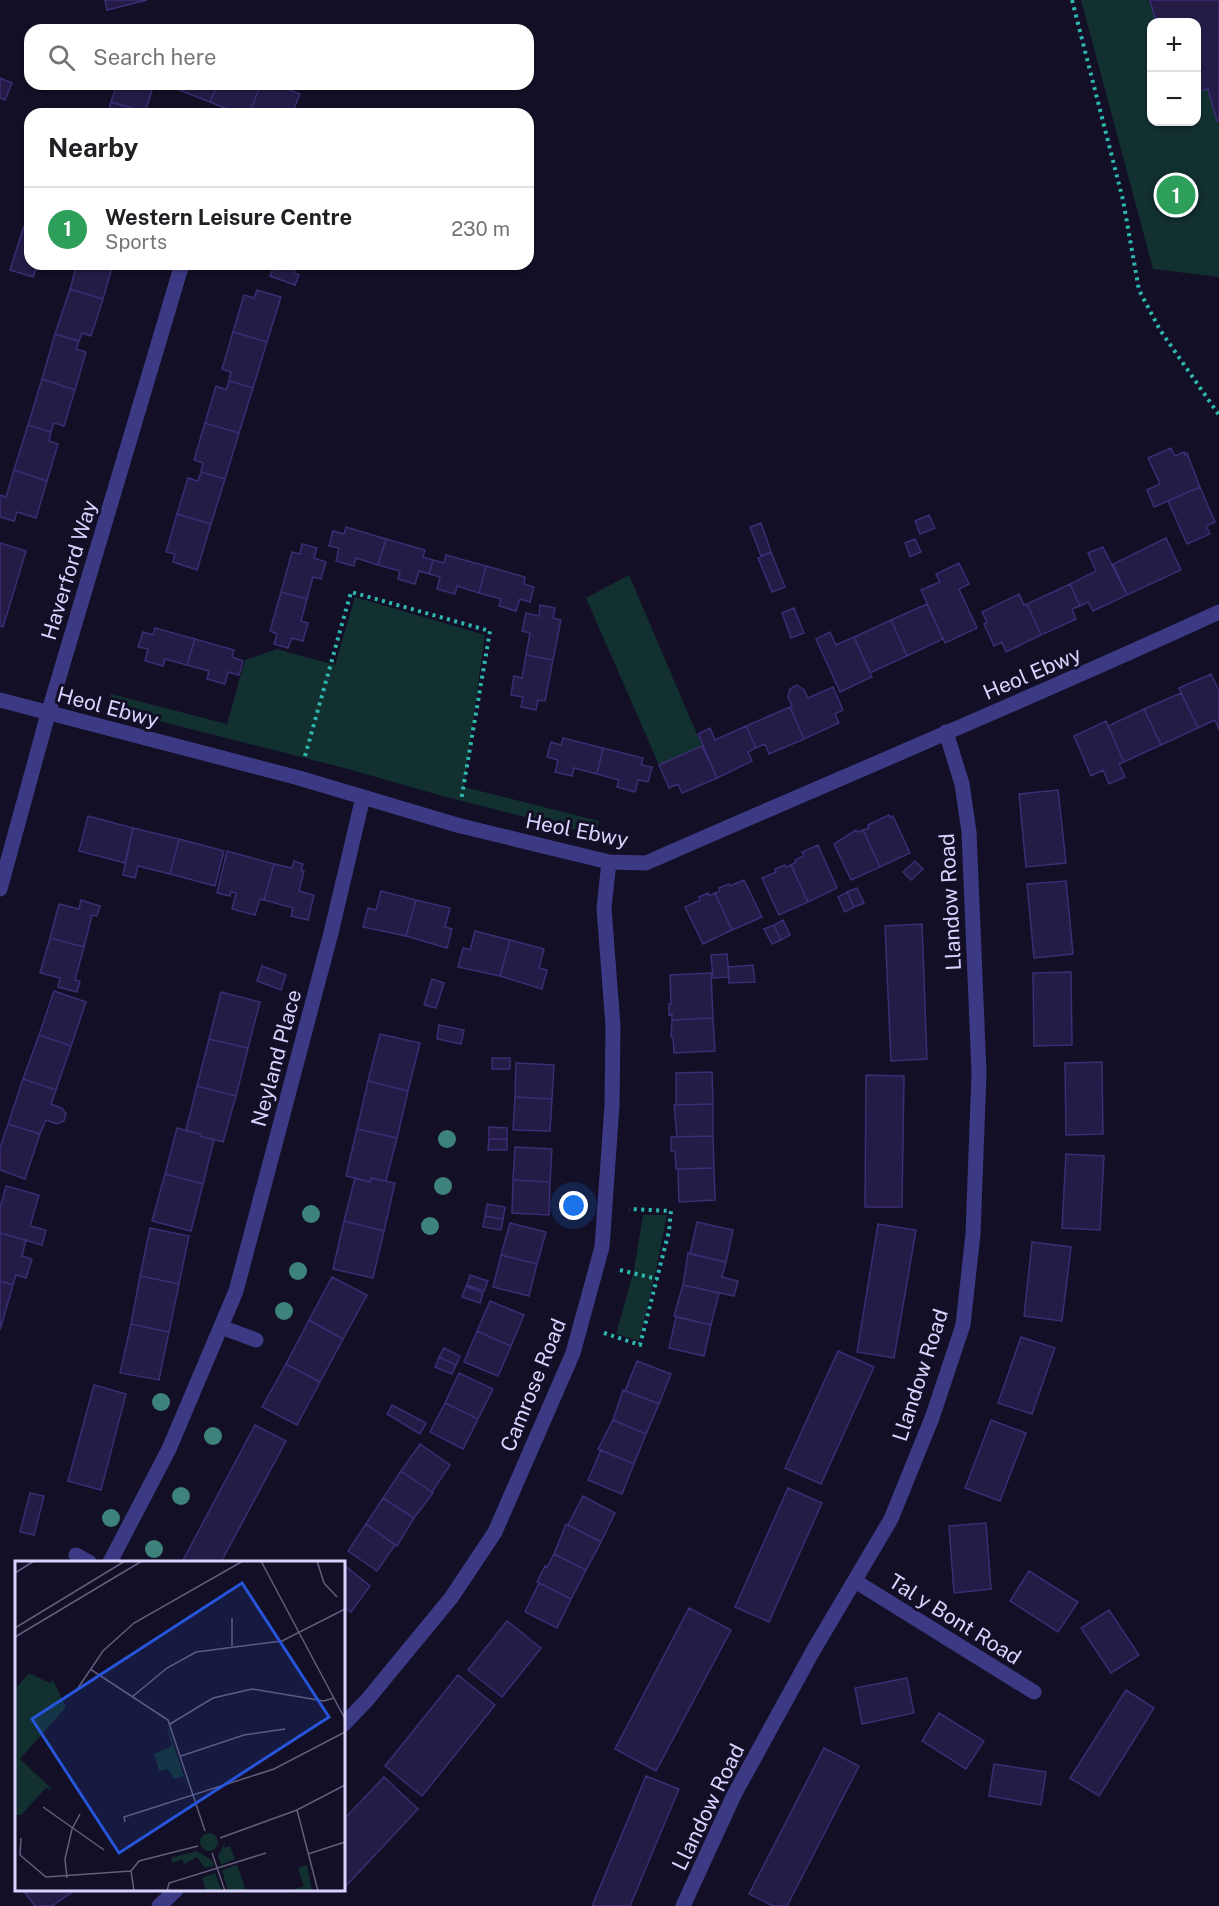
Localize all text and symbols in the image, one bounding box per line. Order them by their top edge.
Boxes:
map controls [1147,18,1201,126]
button: + [1147,18,1201,72]
search box [24,24,534,90]
icon: search [45,41,78,74]
text: Search here [93,44,217,70]
button: − [1147,72,1201,126]
text: Nearby [48,132,138,163]
pin: 1 [1156,172,1196,218]
text: Western Leisure Centre [105,204,352,230]
text: 1 [63,217,72,241]
text: 230 m [451,217,510,241]
text: Sports [105,230,167,254]
street label: Haverford Way [36,497,102,643]
street label: Heol Ebwy [979,641,1085,705]
street label: Heol Ebwy [54,681,162,733]
street label: Heol Ebwy [523,808,631,852]
street label: Llandow Road [934,833,966,971]
street label: Neyland Place [246,987,306,1129]
your location [559,1191,588,1220]
street label: Llandow Road [887,1306,953,1444]
street label: Camrose Road [495,1315,571,1455]
inset map [15,1561,345,1891]
street label: Tal y Bont Road [884,1568,1026,1670]
street label: Llandow Road [667,1740,749,1874]

